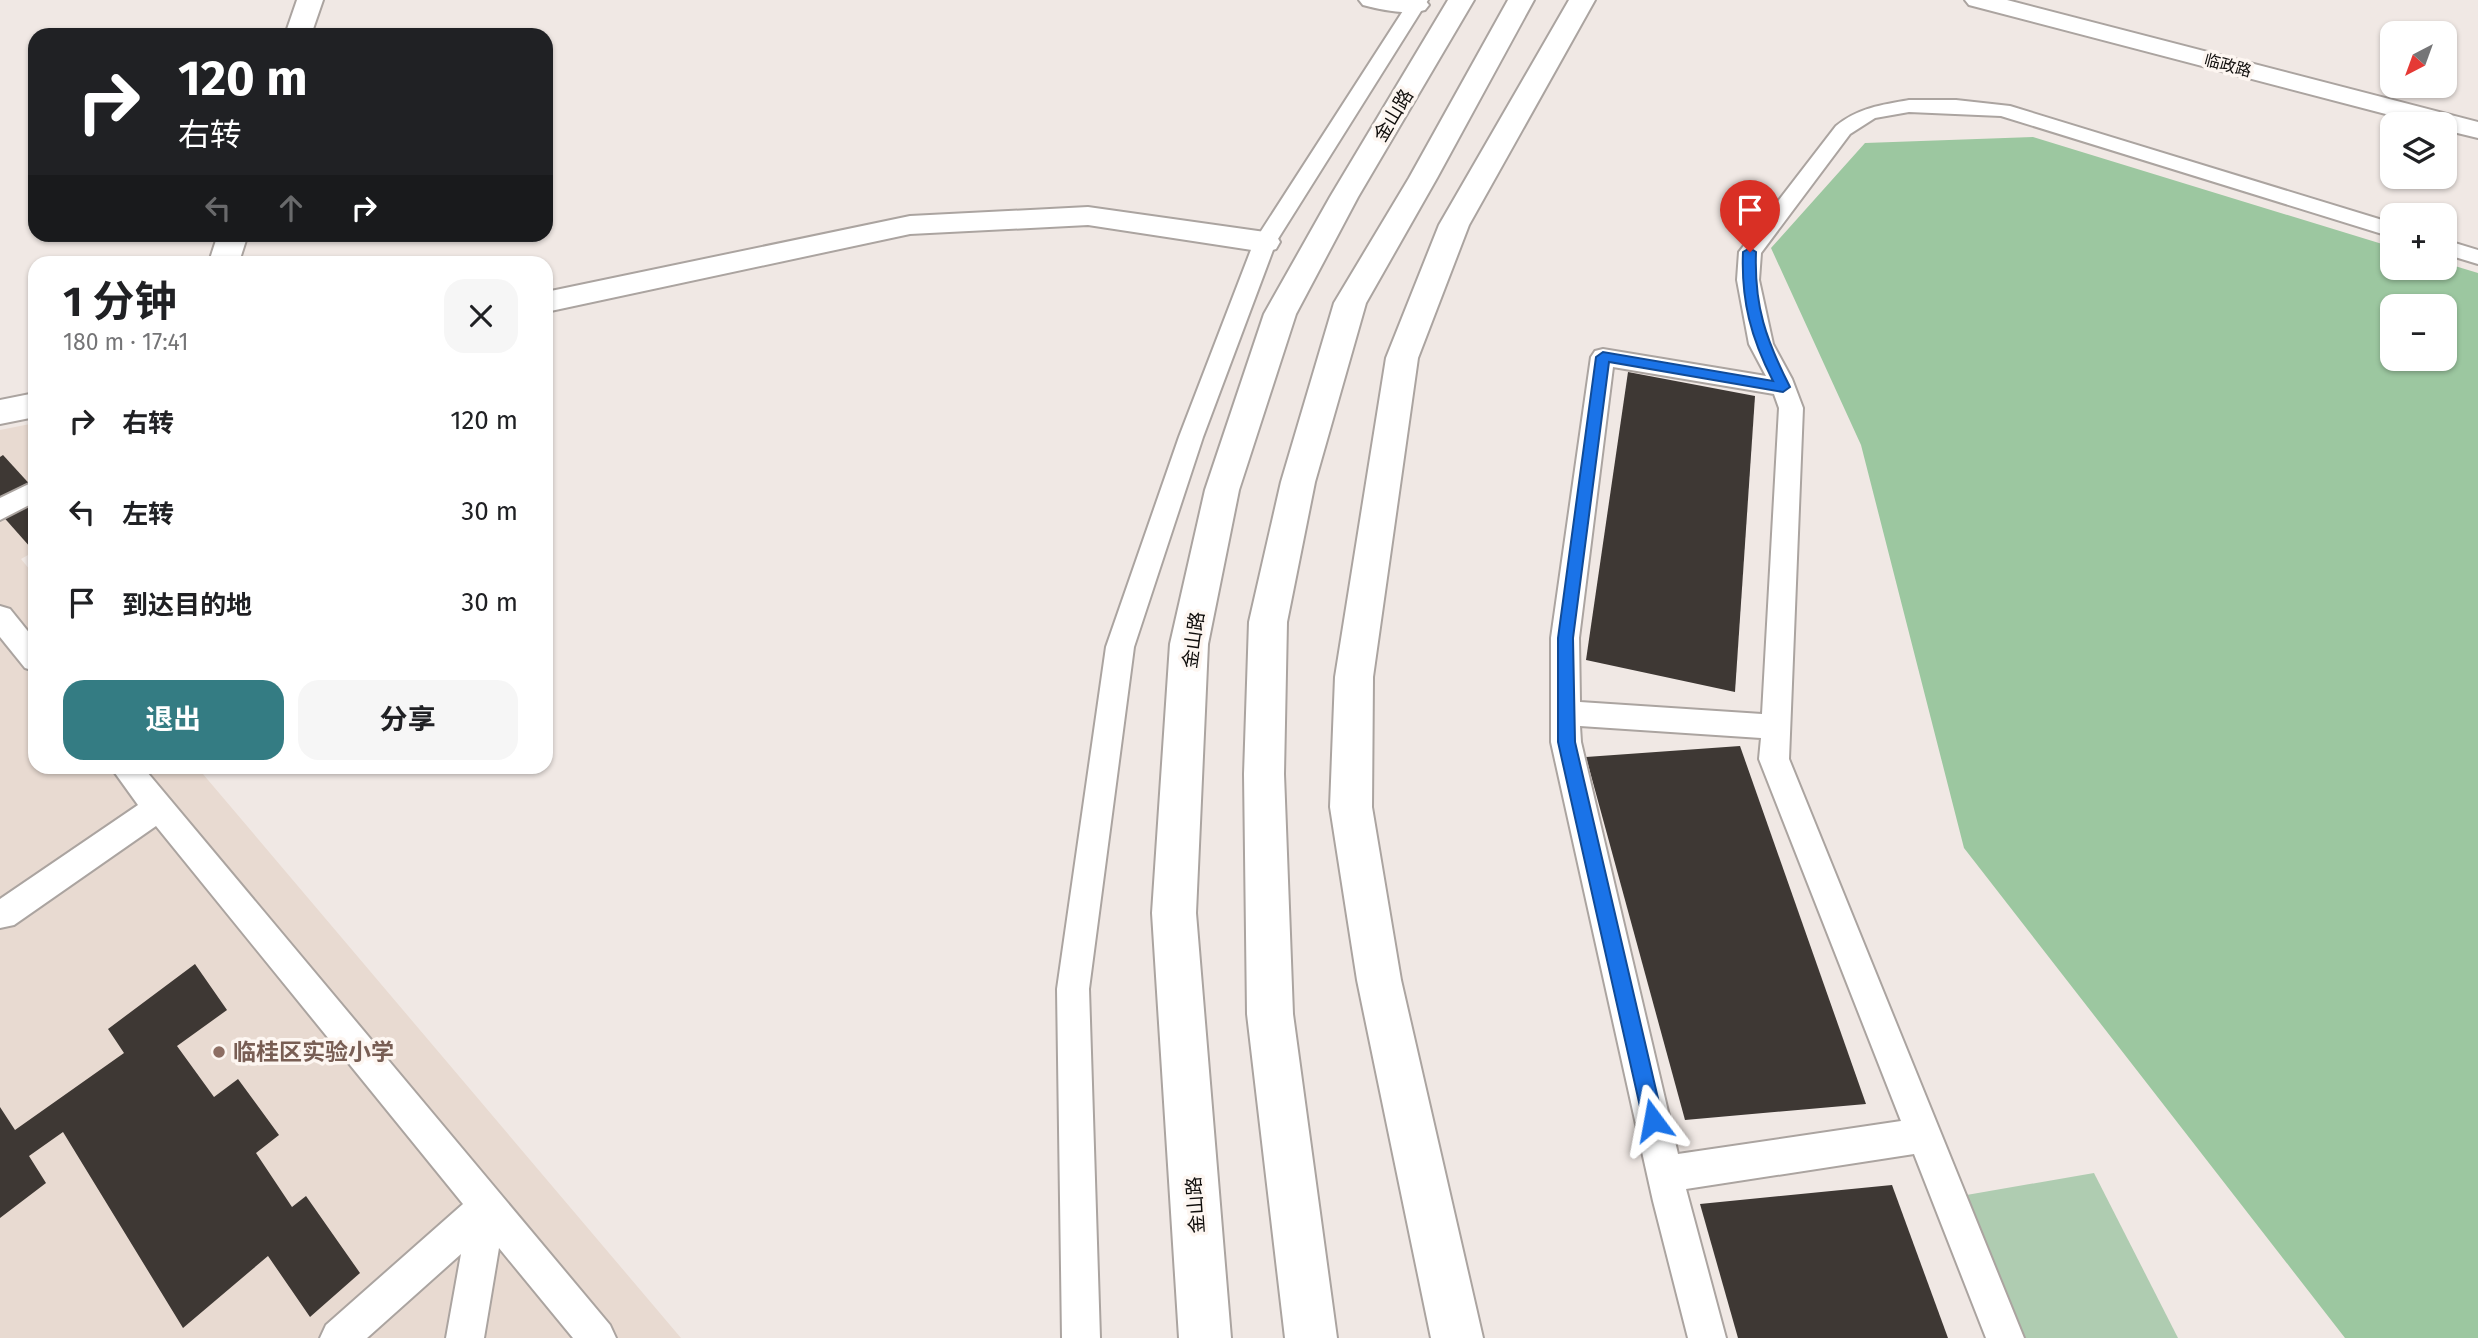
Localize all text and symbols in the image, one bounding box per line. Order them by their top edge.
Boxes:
north arrow [2380,21,2457,98]
map controls [2380,21,2457,371]
text: 120 m [178,49,308,108]
street label: 临政路 [2202,50,2254,81]
icon: right [63,56,154,147]
street label: 金山路 [1369,85,1418,146]
button: layers [2380,112,2457,189]
text: 右转 [178,116,242,154]
pin [1720,180,1780,252]
icon: left [199,189,237,227]
icon: ahead [272,189,310,227]
icon: right [345,189,383,227]
icon: arrive [1731,191,1769,229]
button: + [2380,203,2457,280]
text: 1 分钟 [63,277,176,327]
button: close [444,279,518,353]
button: − [2380,294,2457,371]
text: 180 m · 17:41 [63,328,188,356]
icon: right [63,402,101,440]
text: 120 m [450,405,518,436]
text: 右转 [122,408,174,439]
icon: left [63,493,101,531]
text: 30 m [461,496,518,527]
text: 左转 [122,499,174,530]
icon: arrive [63,584,101,622]
text: 30 m [461,587,518,618]
text: 到达目的地 [122,590,252,621]
street label: 金山路 [1178,610,1209,670]
button: 退出 [63,680,284,760]
button: 分享 [298,680,518,760]
place label: 临桂区实验小学 [233,1038,394,1066]
marker: 临桂区实验小学 [211,1044,227,1060]
position arrow [1616,1083,1690,1157]
street label: 金山路 [1182,1176,1209,1234]

